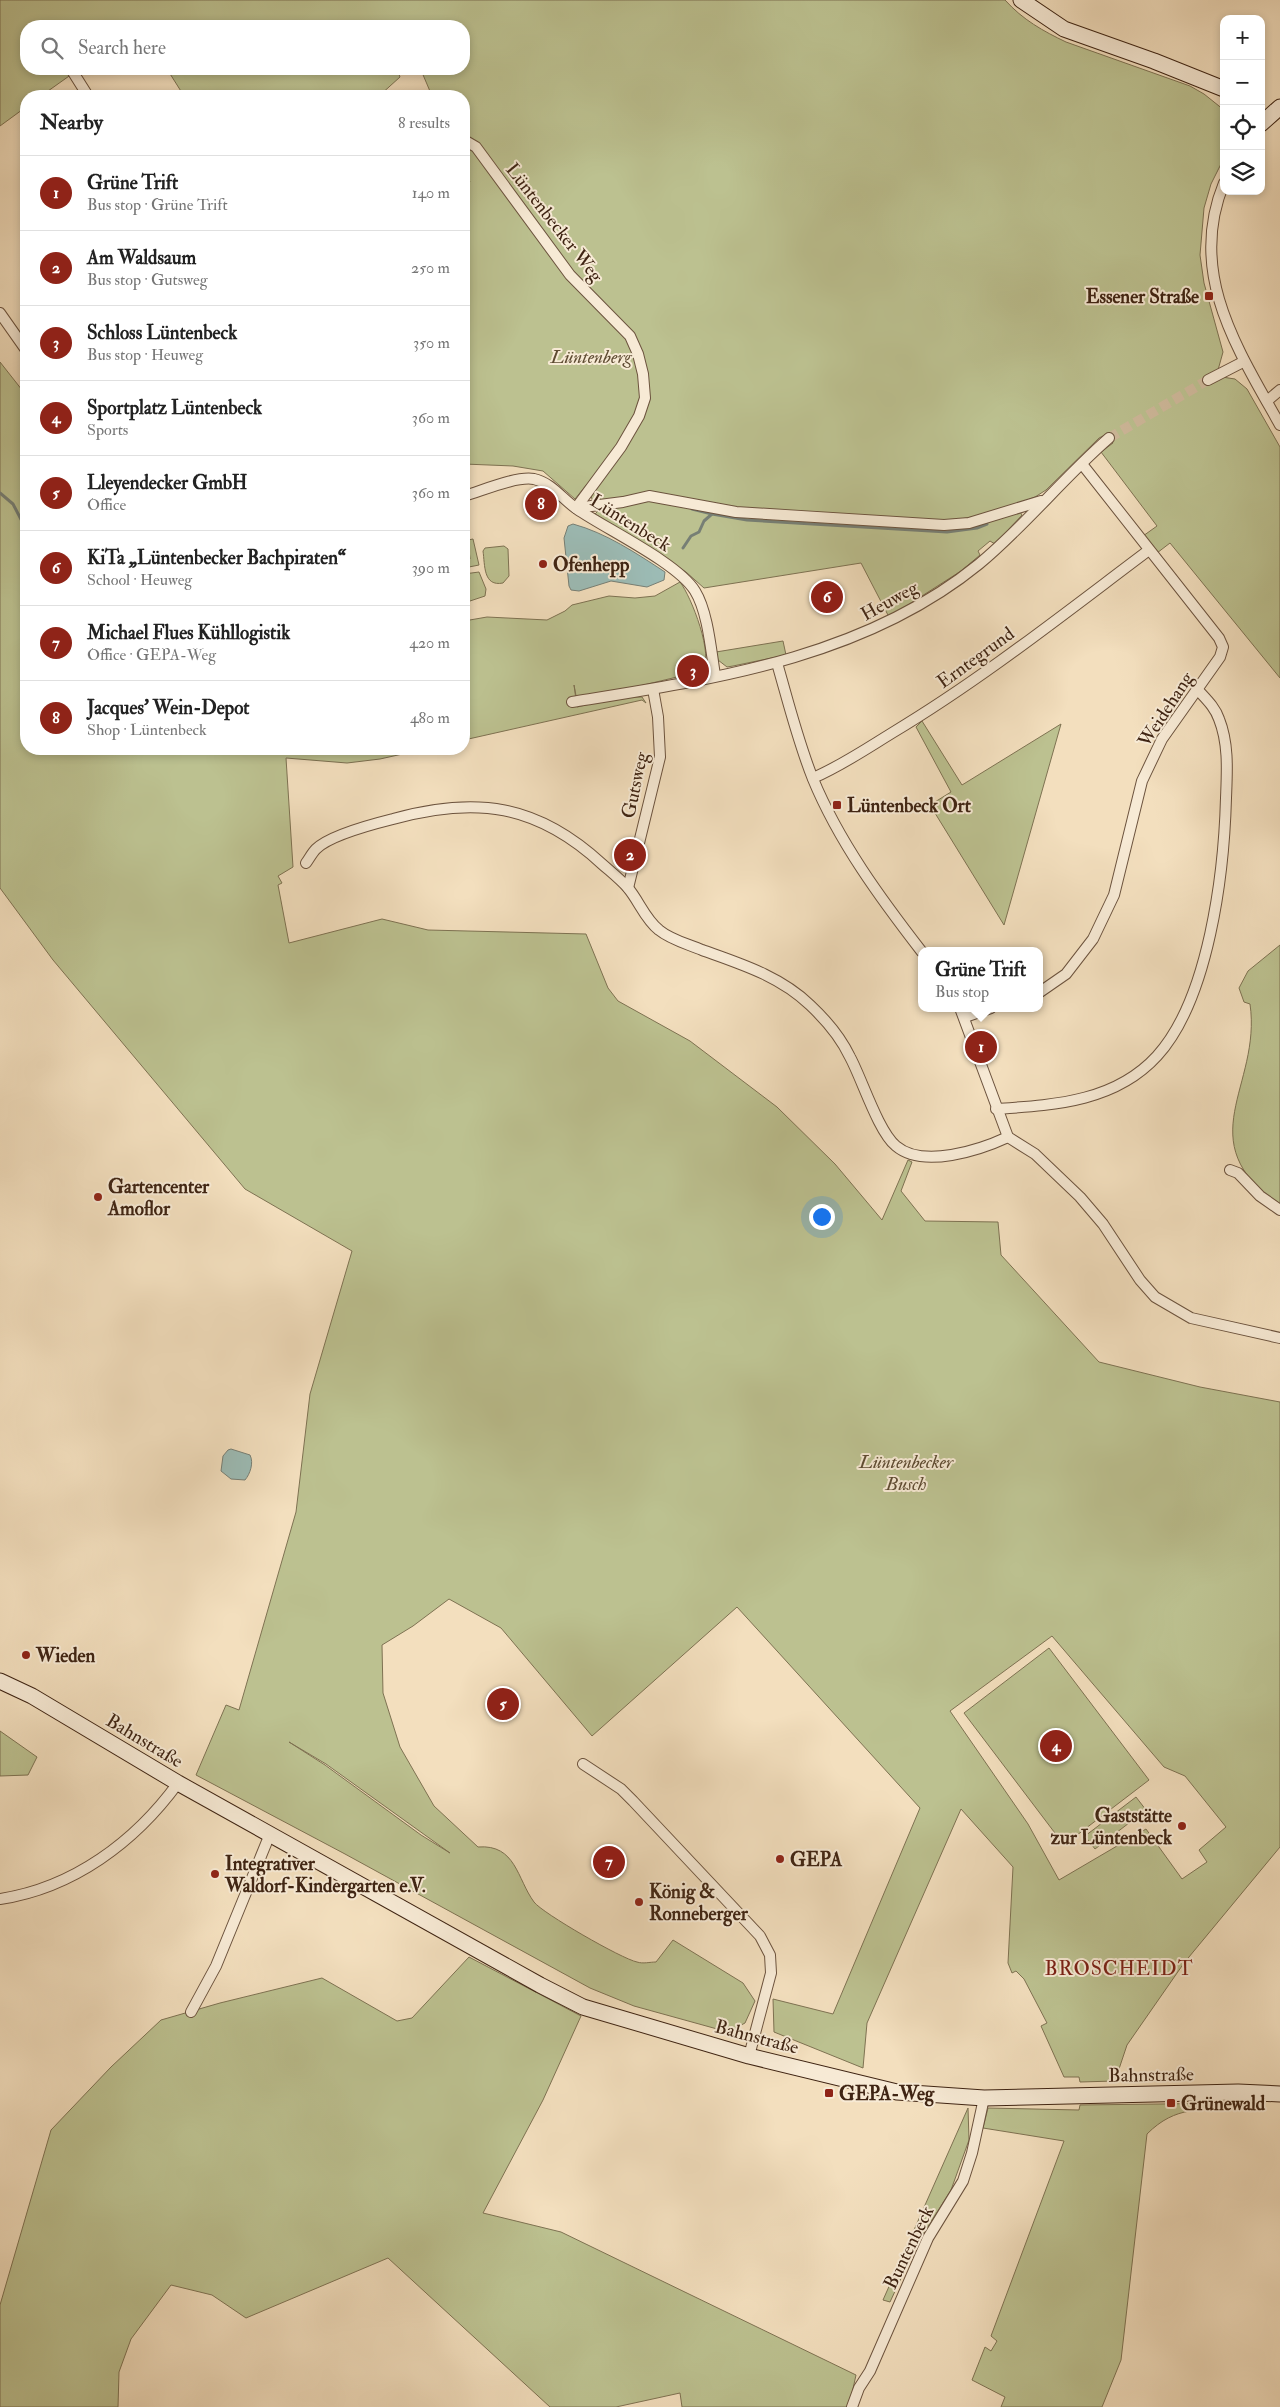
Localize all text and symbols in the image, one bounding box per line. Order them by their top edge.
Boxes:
map controls [1220,15,1265,195]
button: + [1220,15,1265,60]
search box [20,20,470,75]
icon: search [38,34,66,62]
text: Search here [78,36,166,60]
button: − [1220,60,1265,105]
button: locate [1220,105,1265,150]
text: Nearby [40,109,103,136]
text: 8 results [398,113,450,133]
button: layers [1220,150,1265,195]
street label: Lüntenbecker Weg [500,158,609,288]
text: Grüne Trift [87,171,178,195]
text: 1 [53,183,59,203]
text: 140 m [412,183,450,203]
text: Bus stop · Grüne Trift [87,195,228,215]
text: Am Waldsaum [87,246,196,270]
text: 2 [52,258,60,278]
text: 250 m [411,258,450,278]
text: Bus stop · Gutsweg [87,270,208,290]
place label: Essener Straße [1086,285,1199,309]
marker: Essener Straße [1203,290,1215,302]
text: Schloss Lüntenbeck [87,321,237,345]
text: 3 [53,333,59,353]
text: 350 m [413,333,450,353]
text: Bus stop · Heuweg [87,345,203,365]
park label: Lüntenberg [549,345,632,369]
text: Sportplatz Lüntenbeck [87,396,262,420]
text: 4 [52,408,60,428]
text: 360 m [412,408,450,428]
text: Sports [87,420,128,440]
text: Lleyendecker GmbH [87,471,247,495]
text: 5 [52,483,60,503]
text: 360 m [412,483,450,503]
pin: 8 [525,485,557,523]
street label: Lüntenbeck [585,489,675,557]
text: Office [87,495,126,515]
text: KiTa „Lüntenbecker Bachpiraten“ [87,546,346,570]
place label: Ofenhepp [553,553,630,578]
text: 6 [52,558,60,578]
text: 390 m [412,558,450,578]
marker: Ofenhepp [537,558,549,570]
text: School · Heuweg [87,570,192,590]
street label: Heuweg [857,575,923,626]
pin: 6 [811,578,843,616]
text: Michael Flues Kühllogistik [87,621,290,645]
street label: Erntegrund [932,621,1020,694]
text: 7 [52,633,60,653]
text: 420 m [409,633,450,653]
text: Office · GEPA-Weg [87,645,216,665]
pin: 3 [677,652,709,690]
street label: Weidehang [1132,667,1199,752]
text: Jacques' Wein-Depot [87,696,250,720]
text: 8 [52,708,60,728]
text: 480 m [410,708,450,728]
text: Shop · Lüntenbeck [87,720,207,740]
street label: Gutsweg [616,749,654,821]
place label: Lüntenbeck Ort [847,794,972,818]
marker: Lüntenbeck Ort [831,799,843,811]
pin: 2 [614,836,646,874]
popup [918,947,1043,1012]
text: Grüne Trift [935,958,1026,982]
text: Bus stop [935,982,989,1002]
pin: 1 [965,1028,997,1066]
place label: Gartencenter Amoflor [107,1175,210,1221]
marker: Gartencenter Amoflor [92,1191,104,1203]
your location [809,1204,835,1230]
park label: Lüntenbecker Busch [858,1450,954,1496]
place label: Wieden [35,1644,96,1668]
marker: Wieden [20,1649,32,1661]
pin: 5 [487,1685,519,1723]
street label: Bahnstraße [102,1708,187,1773]
pin: 4 [1040,1727,1072,1765]
place label: Gaststätte zur Lüntenbeck [1051,1804,1173,1850]
marker: Gaststätte zur Lüntenbeck [1176,1820,1188,1832]
pin: 7 [593,1843,625,1881]
place label: GEPA [790,1848,843,1872]
place label: Integrativer Waldorf-Kindergarten e.V. [224,1852,426,1899]
marker: GEPA [774,1853,786,1865]
marker: Integrativer Waldorf-Kindergarten e.V. [209,1868,221,1880]
place label: König & Ronneberger [649,1880,749,1927]
marker: König & Ronneberger [633,1896,645,1908]
district label: BROSCHEIDT [1045,1956,1193,1981]
street label: Bahnstraße [712,2014,801,2060]
street label: Bahnstraße [1108,2062,1194,2088]
place label: GEPA-Weg [839,2082,935,2107]
marker: GEPA-Weg [823,2087,835,2099]
place label: Grünewald [1181,2092,1266,2116]
marker: Grünewald [1165,2097,1177,2109]
street label: Buntenbeck [878,2202,939,2293]

